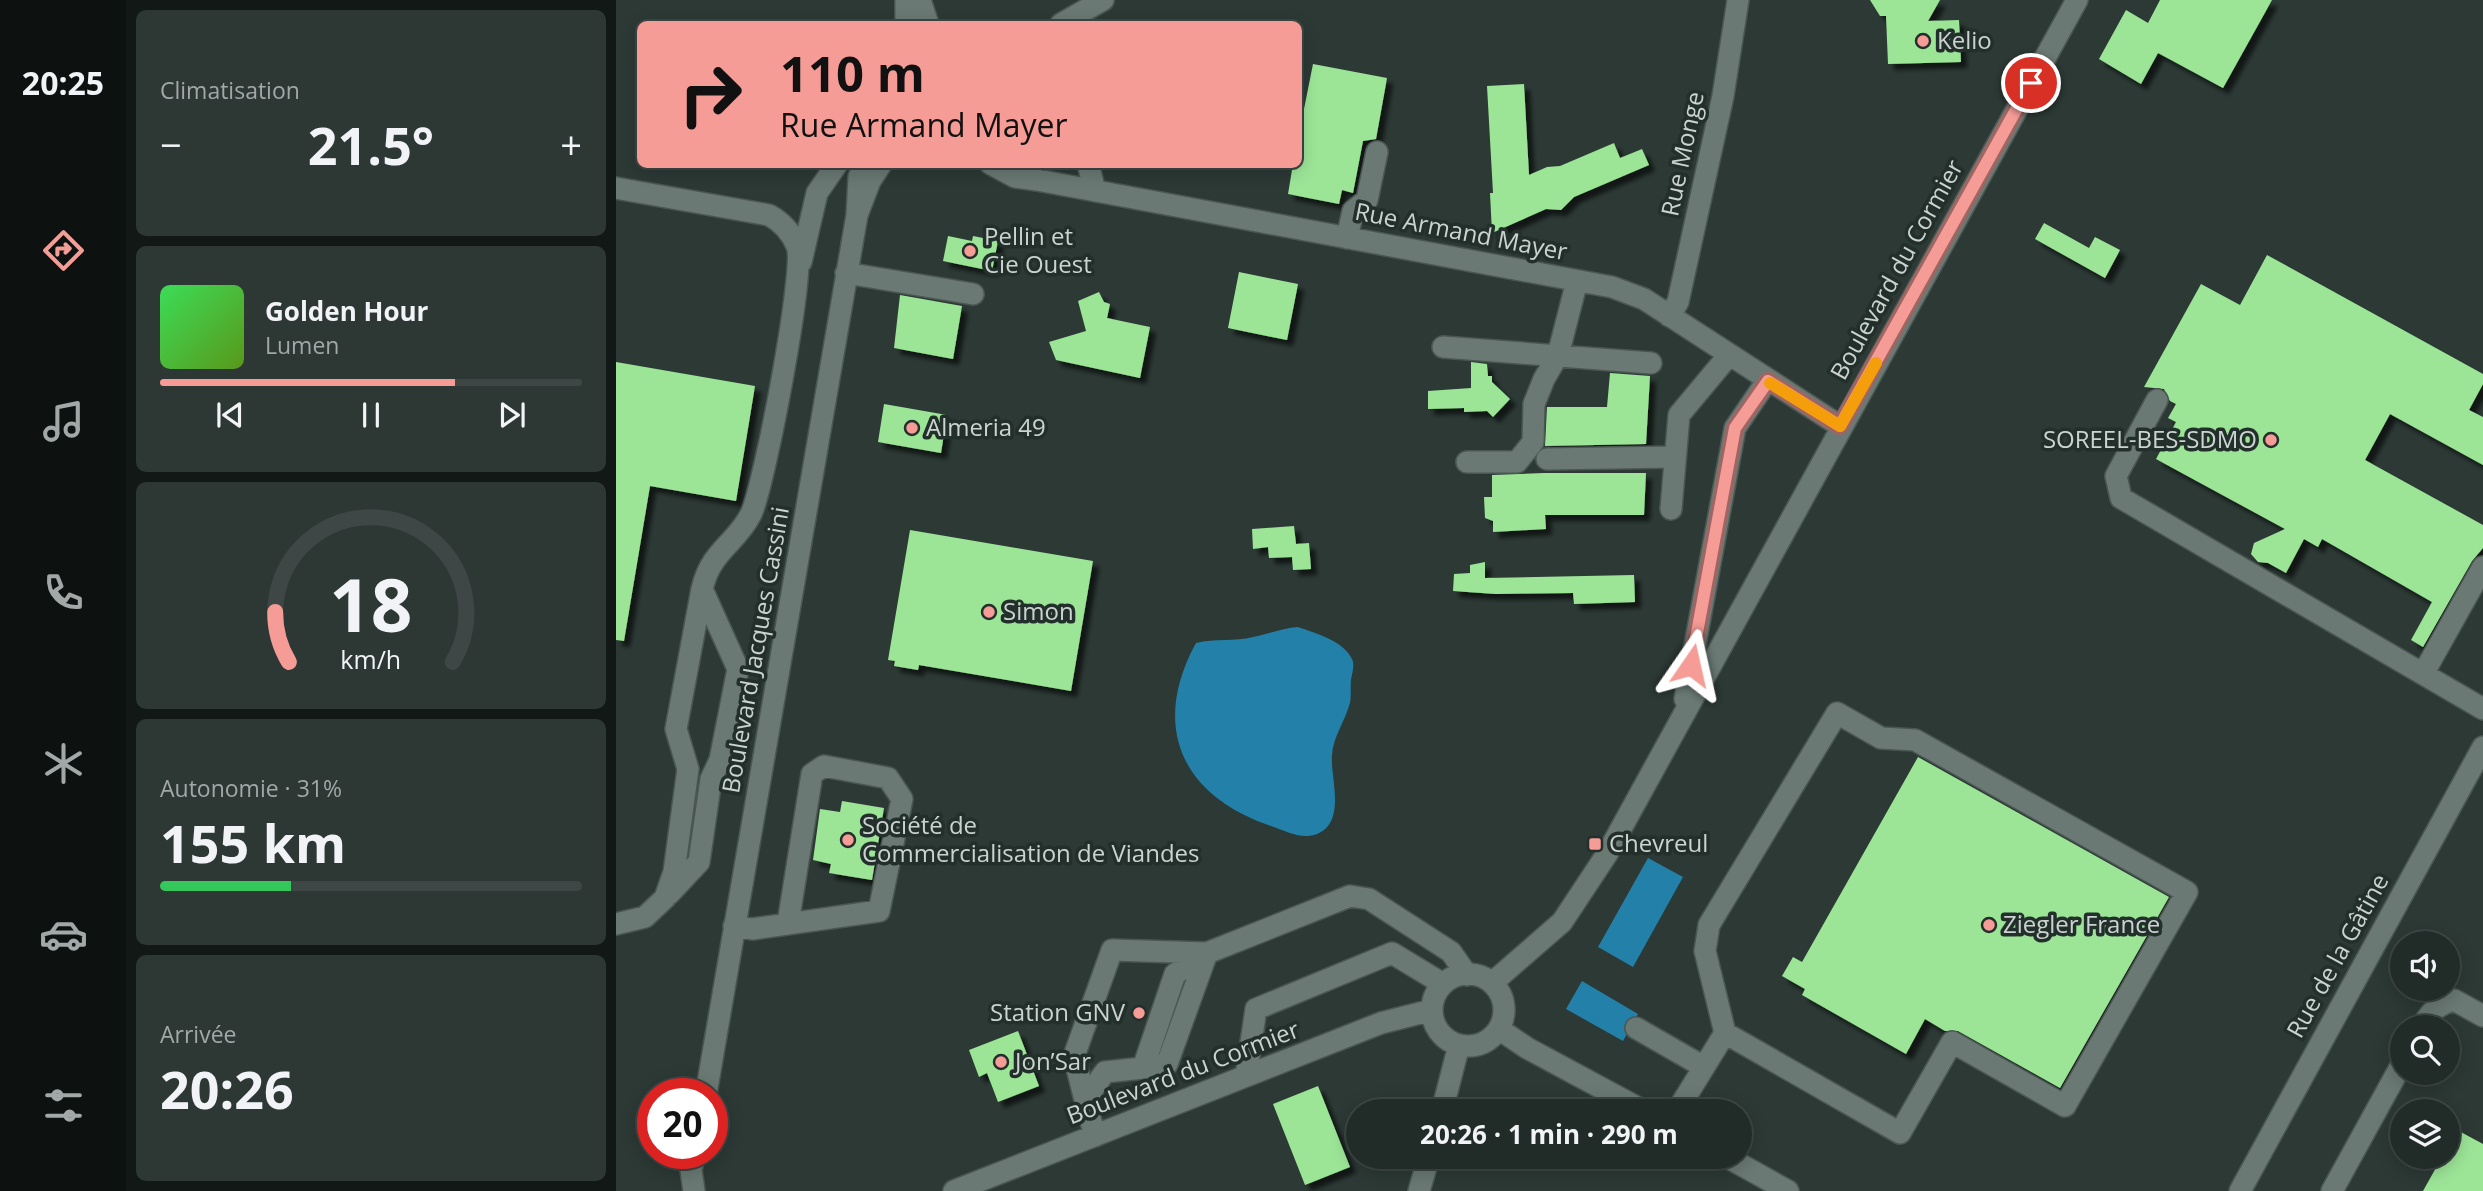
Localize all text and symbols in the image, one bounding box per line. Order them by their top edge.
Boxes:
place label: Kelio [1937,23,1992,56]
marker: Kelio [1915,33,1931,49]
text: 110 m [780,40,925,106]
icon: right [665,49,756,140]
pin [2001,53,2061,113]
text: 20:25 [22,61,104,104]
icon: arrive [2012,64,2050,102]
text: Climatisation [160,74,300,106]
street label: Rue Monge [1652,88,1711,219]
text: Rue Armand Mayer [780,103,1068,146]
text: 21.5° [308,109,434,180]
text: − [160,118,182,170]
text: + [560,118,582,170]
street label: Boulevard du Cormier [1821,153,1970,385]
street label: Rue Armand Mayer [1352,194,1570,267]
place label: Pellin et Cie Ouest [984,219,1092,280]
icon: directions [39,226,88,275]
marker: Pellin et Cie Ouest [962,243,978,259]
text: Golden Hour [265,293,428,329]
text: Lumen [265,329,339,361]
icon: previous [211,396,249,434]
icon: pause [352,396,390,434]
icon: next [493,396,531,434]
icon: music [39,397,88,446]
place label: Almeria 49 [926,410,1046,443]
marker: Almeria 49 [904,420,920,436]
place label: SOREEL-BES-SDMO [2043,422,2257,455]
marker: SOREEL-BES-SDMO [2263,432,2279,448]
street label: Boulevard Jacques Cassini [713,504,796,796]
text: 18 [329,554,413,653]
icon: phone [39,568,88,617]
place label: Simon [1003,594,1074,627]
marker: Simon [981,604,997,620]
position arrow [1654,628,1728,702]
text: km/h [341,641,401,675]
icon: climate [39,739,88,788]
text: Autonomie · 31% [160,772,342,804]
text: 155 km [160,807,346,878]
place label: Société de Commercialisation de Viandes [862,808,1199,869]
place label: Chevreul [1609,826,1708,859]
marker: Société de Commercialisation de Viandes [840,832,856,848]
marker: Chevreul [1587,836,1603,852]
street label: Rue de la Gâtine [2278,867,2395,1043]
place label: Ziegler France [2003,907,2160,940]
icon: car [39,910,88,959]
marker: Ziegler France [1981,917,1997,933]
map controls [2390,931,2460,1169]
button: sound [2390,931,2460,1001]
place label: Station GNV [990,995,1126,1028]
marker: Station GNV [1131,1005,1147,1021]
street label: Boulevard du Cormier [1061,1012,1304,1131]
button: search [2390,1015,2460,1085]
text: Arrivée [160,1018,236,1050]
place label: Jon’Sar [1013,1044,1091,1077]
text: 20:26 [160,1053,294,1124]
marker: Jon’Sar [993,1054,1009,1070]
speed limit sign: 20 [637,1078,728,1169]
icon: filters [39,1081,88,1130]
button: layers [2390,1099,2460,1169]
text: 20:26 · 1 min · 290 m [1420,1116,1678,1152]

